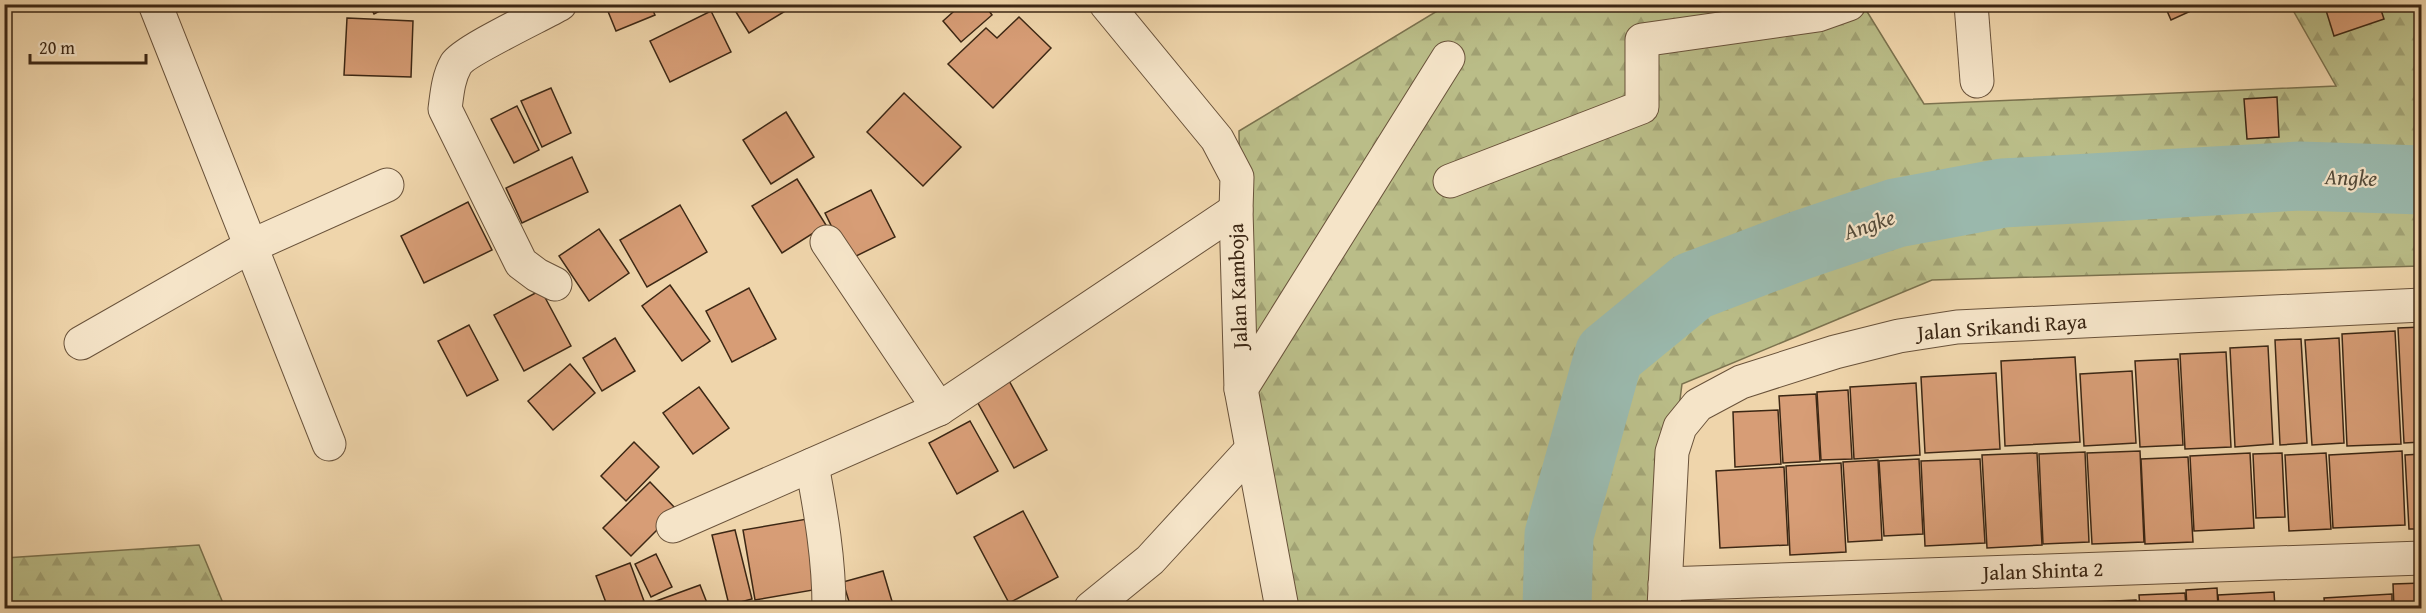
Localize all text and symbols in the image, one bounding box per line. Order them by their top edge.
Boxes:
scale bar [30,27,146,65]
text: 20 m [39,34,75,61]
water label: Angke [2323,160,2378,194]
water label: Angke [1838,200,1899,248]
street label: Jalan Kamboja [1220,223,1255,352]
street label: Jalan Srikandi Raya [1913,305,2088,348]
street label: Jalan Shinta 2 [1979,553,2104,588]

